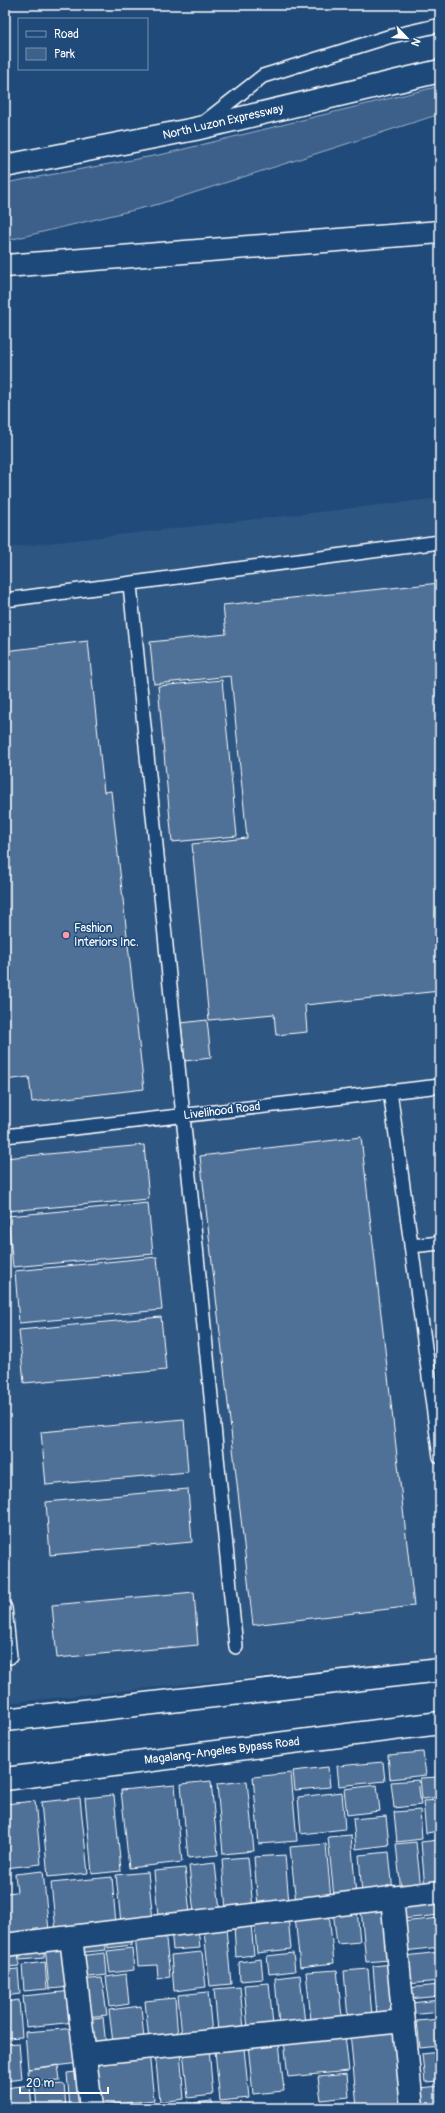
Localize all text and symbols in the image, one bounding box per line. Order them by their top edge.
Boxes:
legend [18,18,148,70]
north arrow [387,18,427,58]
text: Road [54,27,79,42]
text: N [408,36,423,49]
text: Park [54,47,75,62]
street label: North Luzon Expressway [161,101,285,143]
place label: Fashion Interiors Inc. [74,921,139,950]
marker: Fashion Interiors Inc. [61,930,71,940]
street label: Livelihood Road [183,1099,261,1123]
street label: Magalang-Angeles Bypass Road [143,1734,301,1768]
scale bar [20,2069,108,2095]
text: 20 m [26,2076,55,2091]

